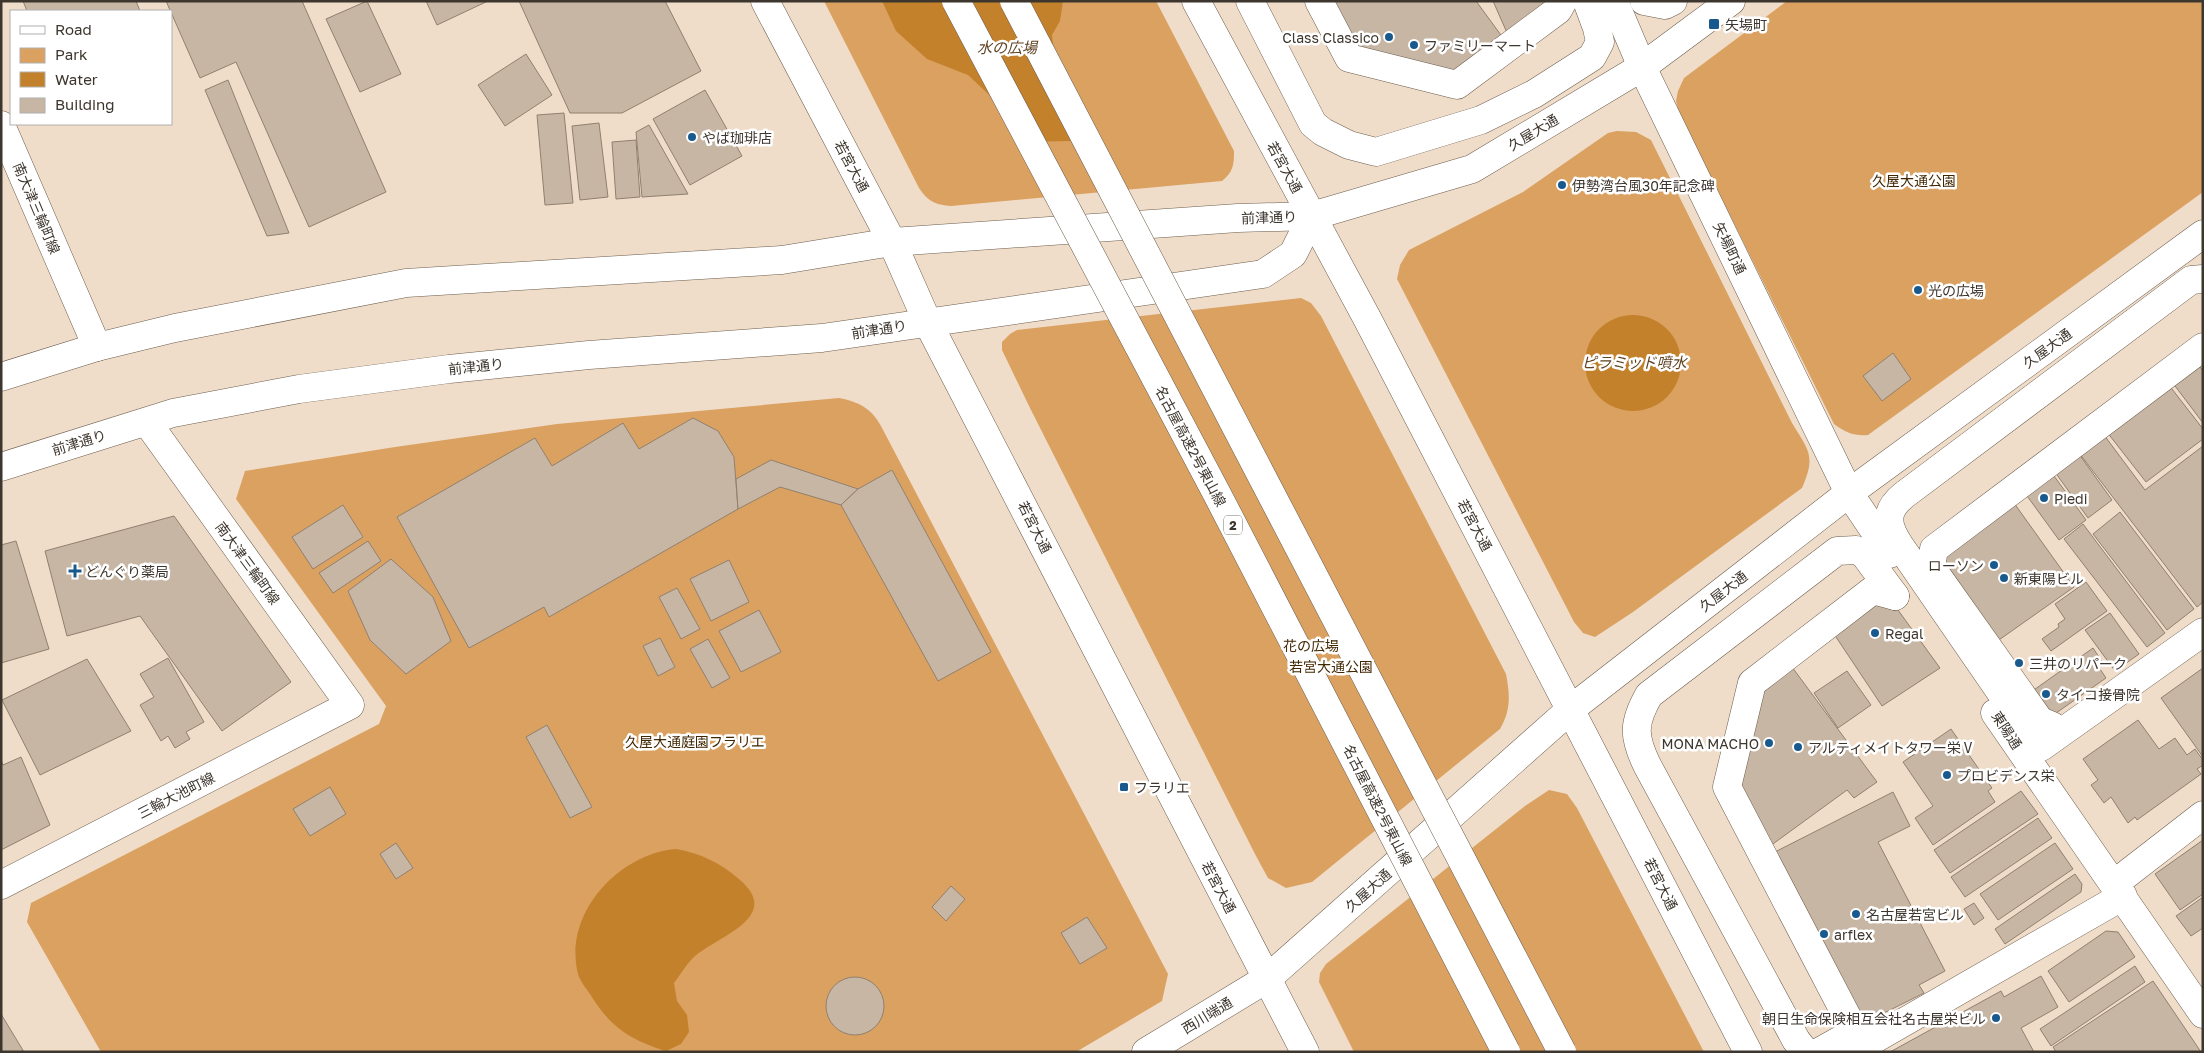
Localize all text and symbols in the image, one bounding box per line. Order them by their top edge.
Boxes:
legend [10,10,172,125]
place label: 矢場町 [1725,16,1767,33]
marker: 矢場町 [1707,17,1721,31]
text: Road [55,20,92,38]
place label: Class Classico [1282,29,1379,46]
marker: Class Classico [1383,31,1395,43]
place label: ファミリーマート [1424,37,1536,54]
water label: 水の広場 [977,38,1039,56]
marker: ファミリーマート [1408,39,1420,51]
text: Park [55,45,88,63]
text: Water [55,70,98,88]
text: Building [55,95,115,113]
street label: 久屋大通 [1505,110,1561,154]
place label: やば珈琲店 [702,129,772,146]
marker: やば珈琲店 [686,131,698,143]
street label: 若宮大通 [831,137,873,195]
street label: 若宮大通 [1264,138,1306,196]
street label: 南大津三輪町線 [10,160,64,256]
park label: 久屋大通公園 [1872,172,1956,189]
place label: 伊勢湾台風30年記念碑 [1572,177,1715,194]
marker: 伊勢湾台風30年記念碑 [1556,179,1568,191]
street label: 前津通り [1241,208,1297,226]
street label: 矢場町通 [1710,219,1750,277]
place label: 光の広場 [1928,282,1984,299]
marker: 光の広場 [1912,284,1924,296]
street label: 前津通り [850,316,908,342]
street label: 久屋大通 [2019,325,2075,371]
water label: ピラミッド噴水 [1581,353,1688,371]
street label: 前津通り [447,355,505,377]
street label: 名古屋高速2号東山線 [1152,383,1230,509]
street label: 前津通り [50,426,108,458]
place label: Piedi [2054,490,2087,507]
marker: Piedi [2038,492,2050,504]
street label: 若宮大通 [1454,496,1496,554]
street label: 若宮大通 [1015,498,1055,556]
road number: 2 [1224,516,1242,534]
street label: 南大津三輪町線 [212,518,284,608]
place label: ローソン [1928,557,1984,574]
marker: ローソン [1988,559,2000,571]
place label: どんぐり薬局 [85,563,169,580]
marker: どんぐり薬局 [69,565,81,577]
street label: 久屋大通 [1696,567,1750,615]
place label: 新東陽ビル [2014,570,2084,587]
marker: 新東陽ビル [1998,572,2010,584]
place label: Regal [1885,625,1924,642]
marker: Regal [1869,627,1881,639]
park label: 花の広場 [1283,637,1339,654]
place label: 三井のリパーク [2029,655,2127,672]
marker: 三井のリパーク [2013,657,2025,669]
park label: 若宮大通公園 [1289,658,1373,675]
place label: タイコ接骨院 [2056,686,2140,703]
marker: タイコ接骨院 [2040,688,2052,700]
street label: 東陽通 [1988,708,2026,752]
park label: 久屋大通庭園フラリエ [625,733,765,750]
place label: MONA MACHO [1661,735,1759,752]
marker: MONA MACHO [1763,737,1775,749]
place label: アルティメイトタワー栄Ⅴ [1808,739,1975,756]
street label: 名古屋高速2号東山線 [1340,741,1416,869]
marker: アルティメイトタワー栄Ⅴ [1792,741,1804,753]
place label: プロビデンス栄 [1957,767,2055,784]
street label: 三輪大池町線 [135,768,217,822]
marker: プロビデンス栄 [1941,769,1953,781]
place label: フラリエ [1134,779,1190,796]
marker: フラリエ [1118,781,1130,793]
street label: 若宮大通 [1641,855,1681,913]
street label: 若宮大通 [1198,858,1240,916]
street label: 久屋大通 [1342,865,1394,915]
place label: 名古屋若宮ビル [1866,906,1964,923]
marker: 名古屋若宮ビル [1850,908,1862,920]
place label: arflex [1834,926,1873,943]
marker: arflex [1818,928,1830,940]
street label: 西川端通 [1179,993,1235,1037]
place label: 朝日生命保険相互会社名古屋栄ビル [1762,1010,1986,1027]
marker: 朝日生命保険相互会社名古屋栄ビル [1990,1012,2002,1024]

